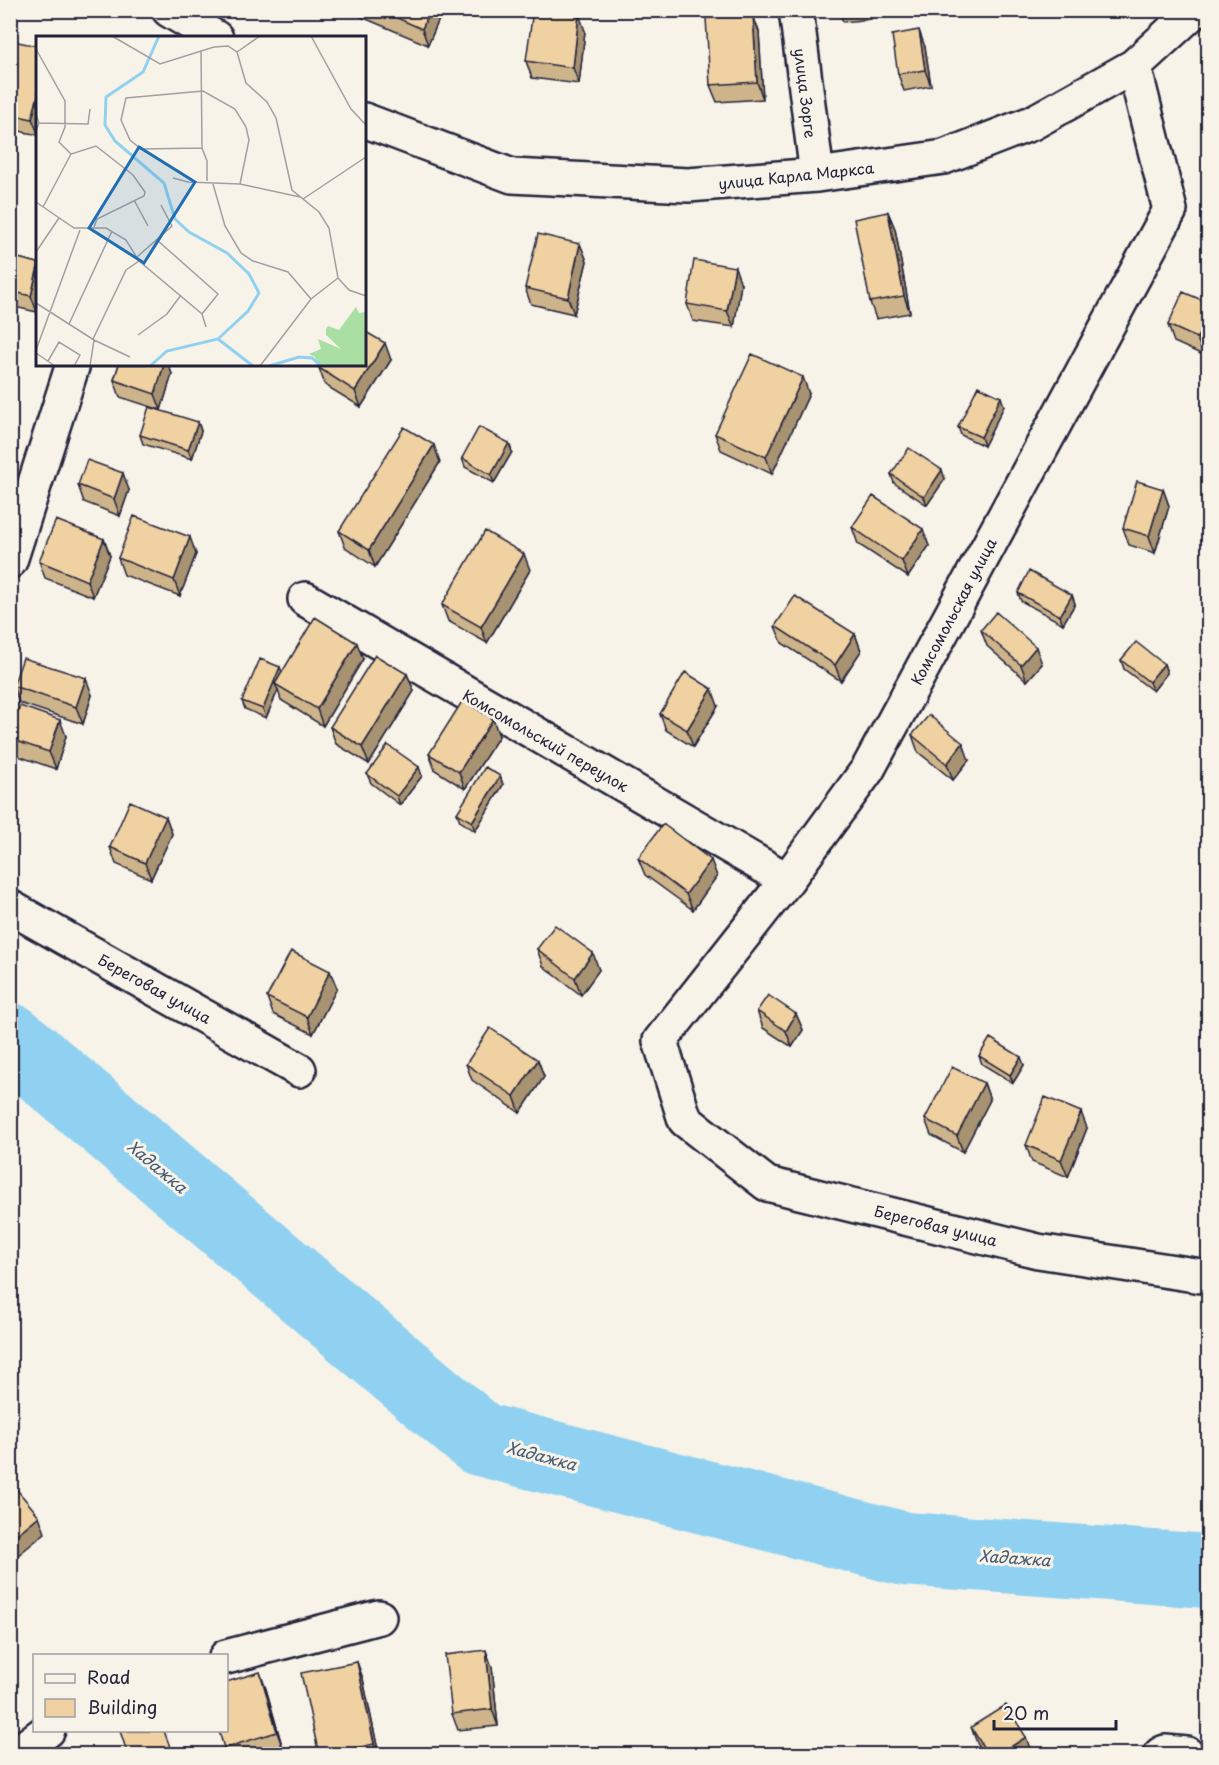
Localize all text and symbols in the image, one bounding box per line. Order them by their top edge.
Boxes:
inset map [36,36,366,366]
street label: улица Зорге [789,47,823,139]
street label: улица Карла Маркса [717,155,876,195]
street label: Комсомольская улица [904,533,1002,689]
street label: Комсомольский переулок [459,683,633,797]
street label: Береговая улица [94,947,216,1029]
water label: Хадажка [123,1134,194,1199]
street label: Береговая улица [872,1199,1000,1252]
water label: Хадажка [505,1434,580,1476]
water label: Хадажка [979,1543,1052,1572]
legend [33,1654,228,1732]
text: Road [87,1663,131,1690]
text: Building [87,1693,157,1720]
scale bar [994,1693,1116,1731]
text: 20 m [1003,1699,1049,1726]

